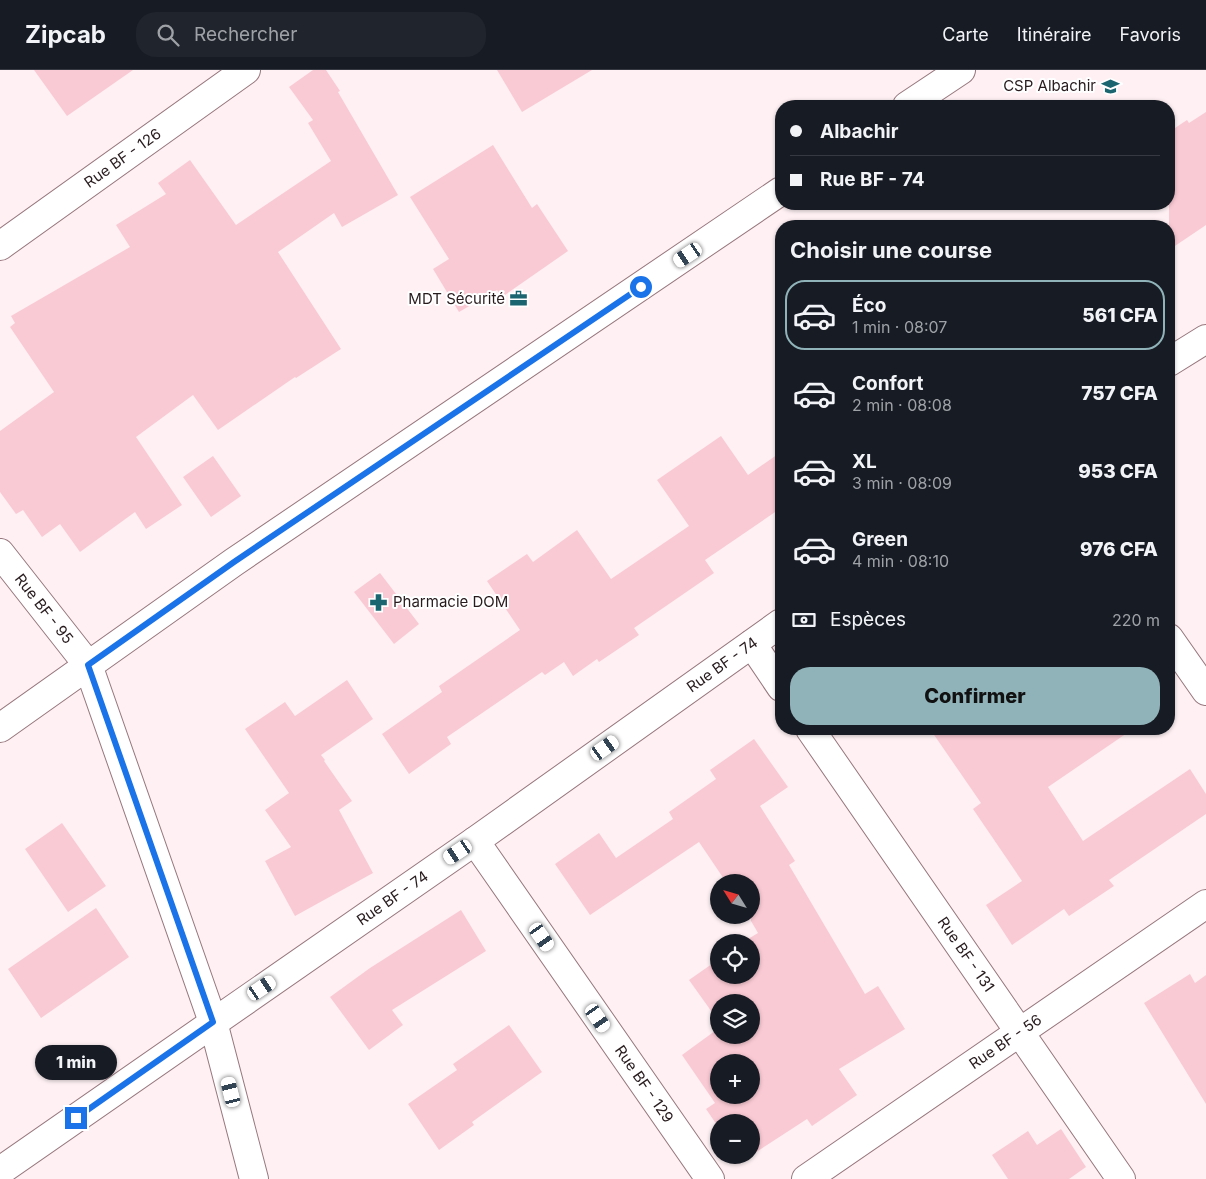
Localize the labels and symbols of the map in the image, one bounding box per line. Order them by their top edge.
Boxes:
place label: CSP Albachir [1003,76,1096,95]
school or university icon: CSP Albachir [1100,76,1120,96]
street label: Rue BF - 126 [80,124,165,192]
car [671,240,704,270]
route start [630,276,652,298]
place label: MDT Sécurité [408,289,505,308]
office icon: MDT Sécurité [509,289,529,309]
street label: Rue BF - 95 [11,570,78,647]
pharmacy icon: Pharmacie DOM [369,592,389,612]
place label: Pharmacie DOM [393,592,508,611]
street label: Rue BF - 74 [683,633,761,696]
car [588,733,621,763]
car [441,837,474,867]
street label: Rue BF - 74 [353,866,432,929]
north arrow [710,874,760,924]
street label: Rue BF - 131 [934,913,999,995]
car [527,920,556,954]
car [245,973,278,1003]
car [583,1001,612,1035]
street label: Rue BF - 56 [965,1010,1045,1073]
street label: Rue BF - 129 [611,1041,678,1126]
callout: 1 min [35,1046,117,1080]
car [220,1076,241,1108]
route end [65,1107,87,1129]

